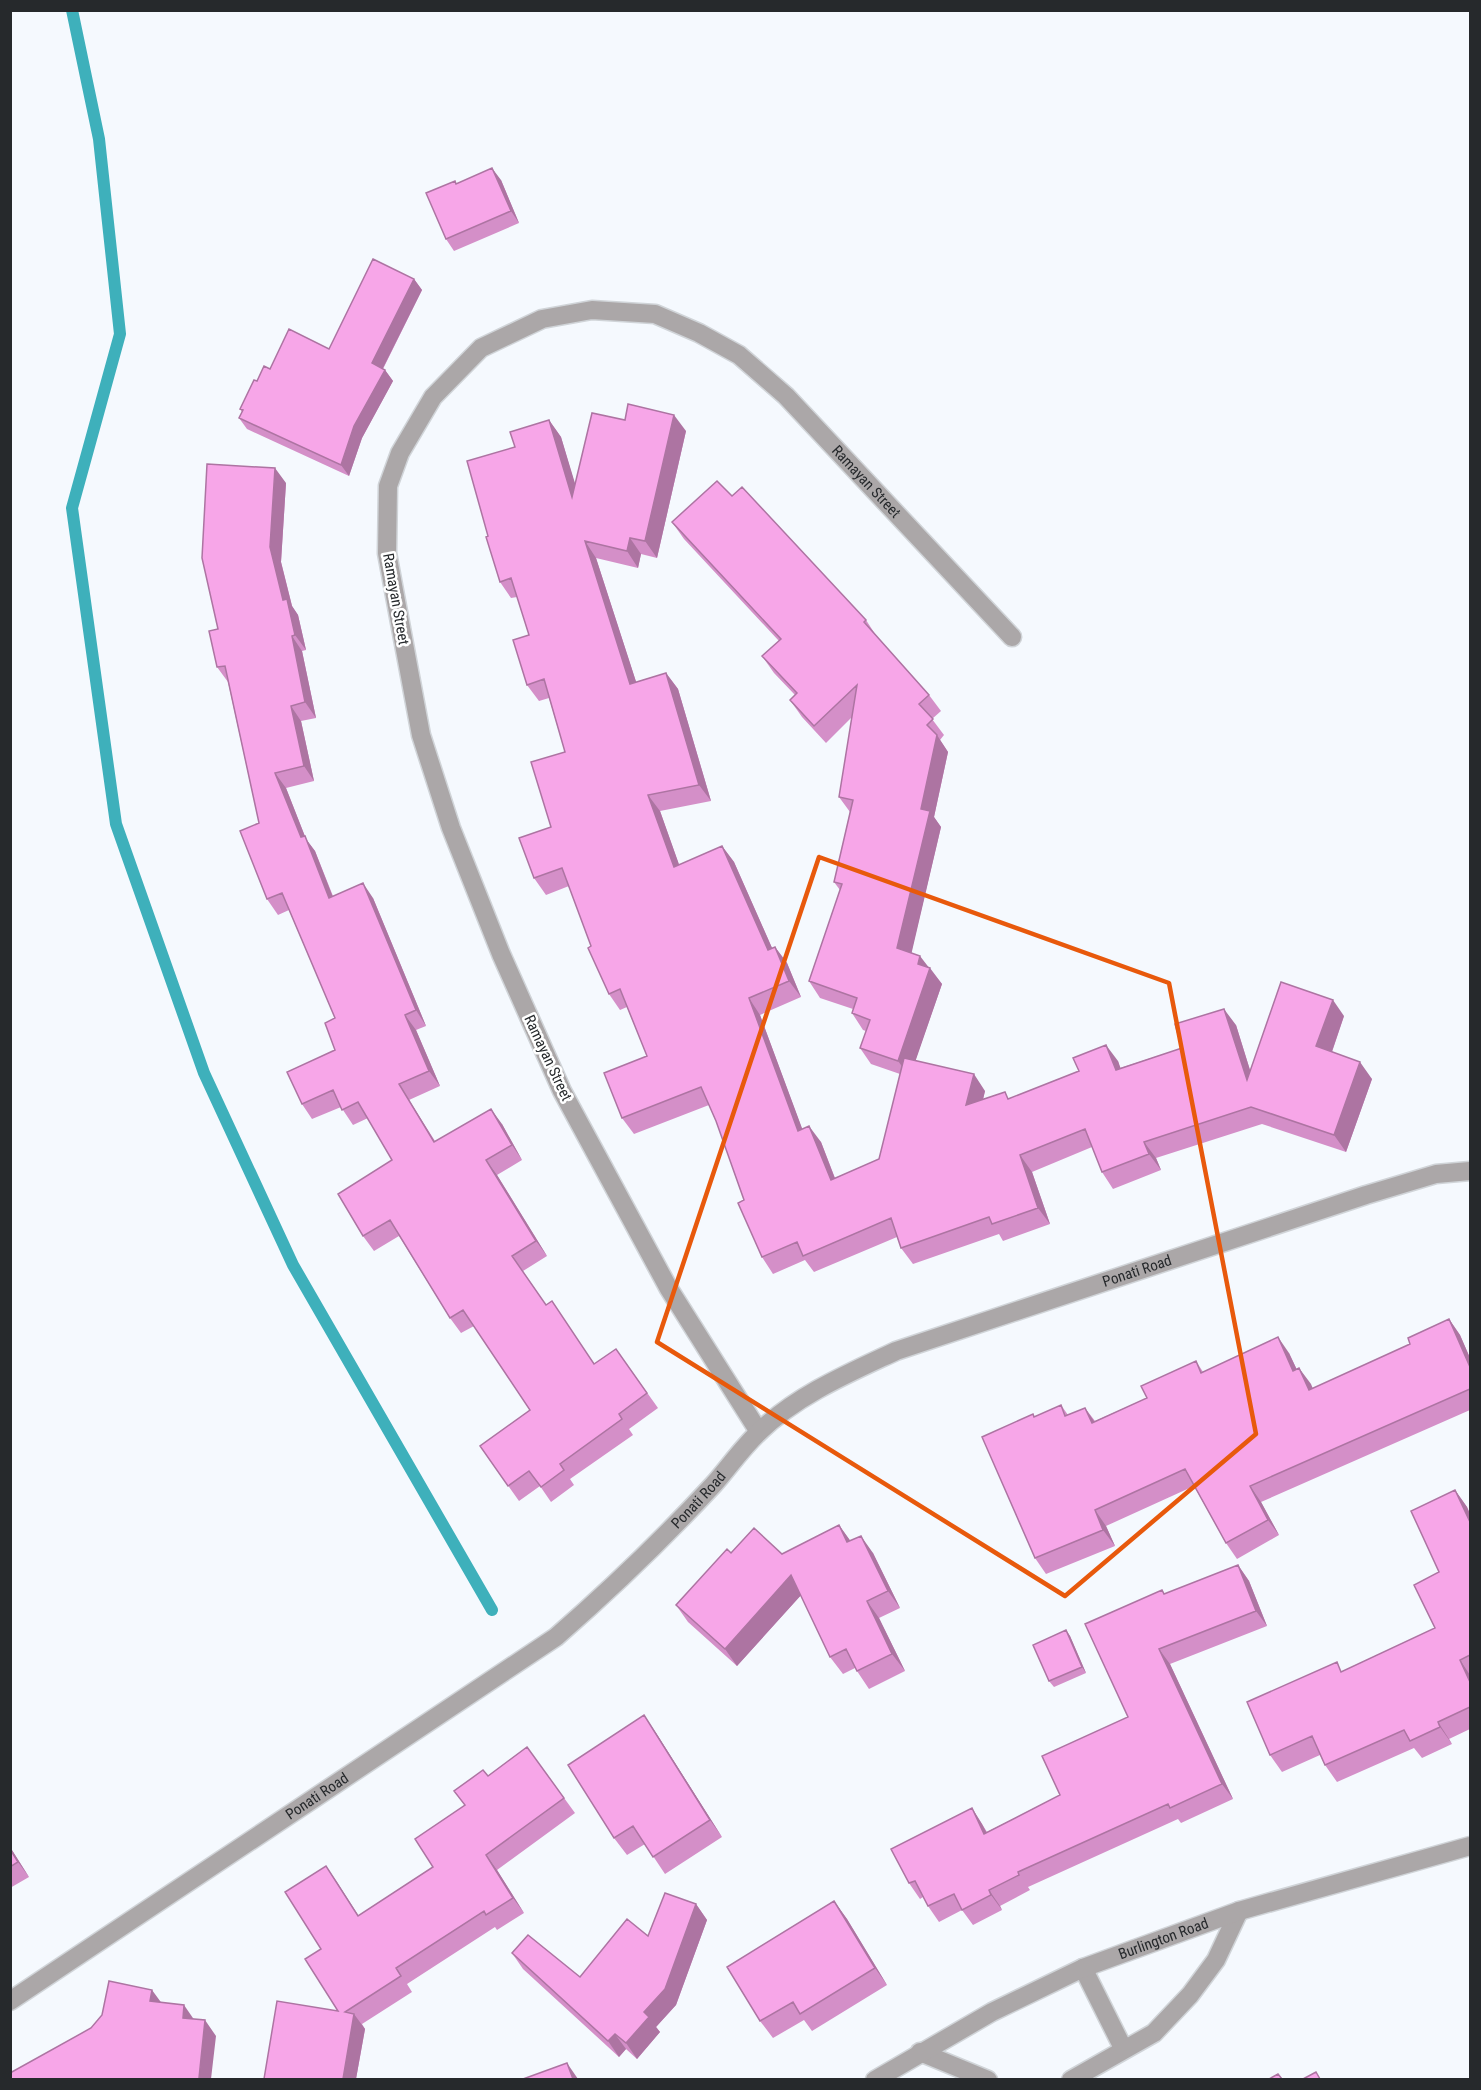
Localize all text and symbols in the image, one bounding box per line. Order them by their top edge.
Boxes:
street label: Ramayan Street [828,442,905,522]
street label: Ramayan Street [379,552,413,646]
street label: Ramayan Street [520,1012,576,1104]
street label: Ponati Road [1100,1251,1174,1291]
street label: Ponati Road [667,1468,730,1532]
street label: Ponati Road [282,1769,352,1824]
street label: Burlington Road [1116,1914,1211,1963]

